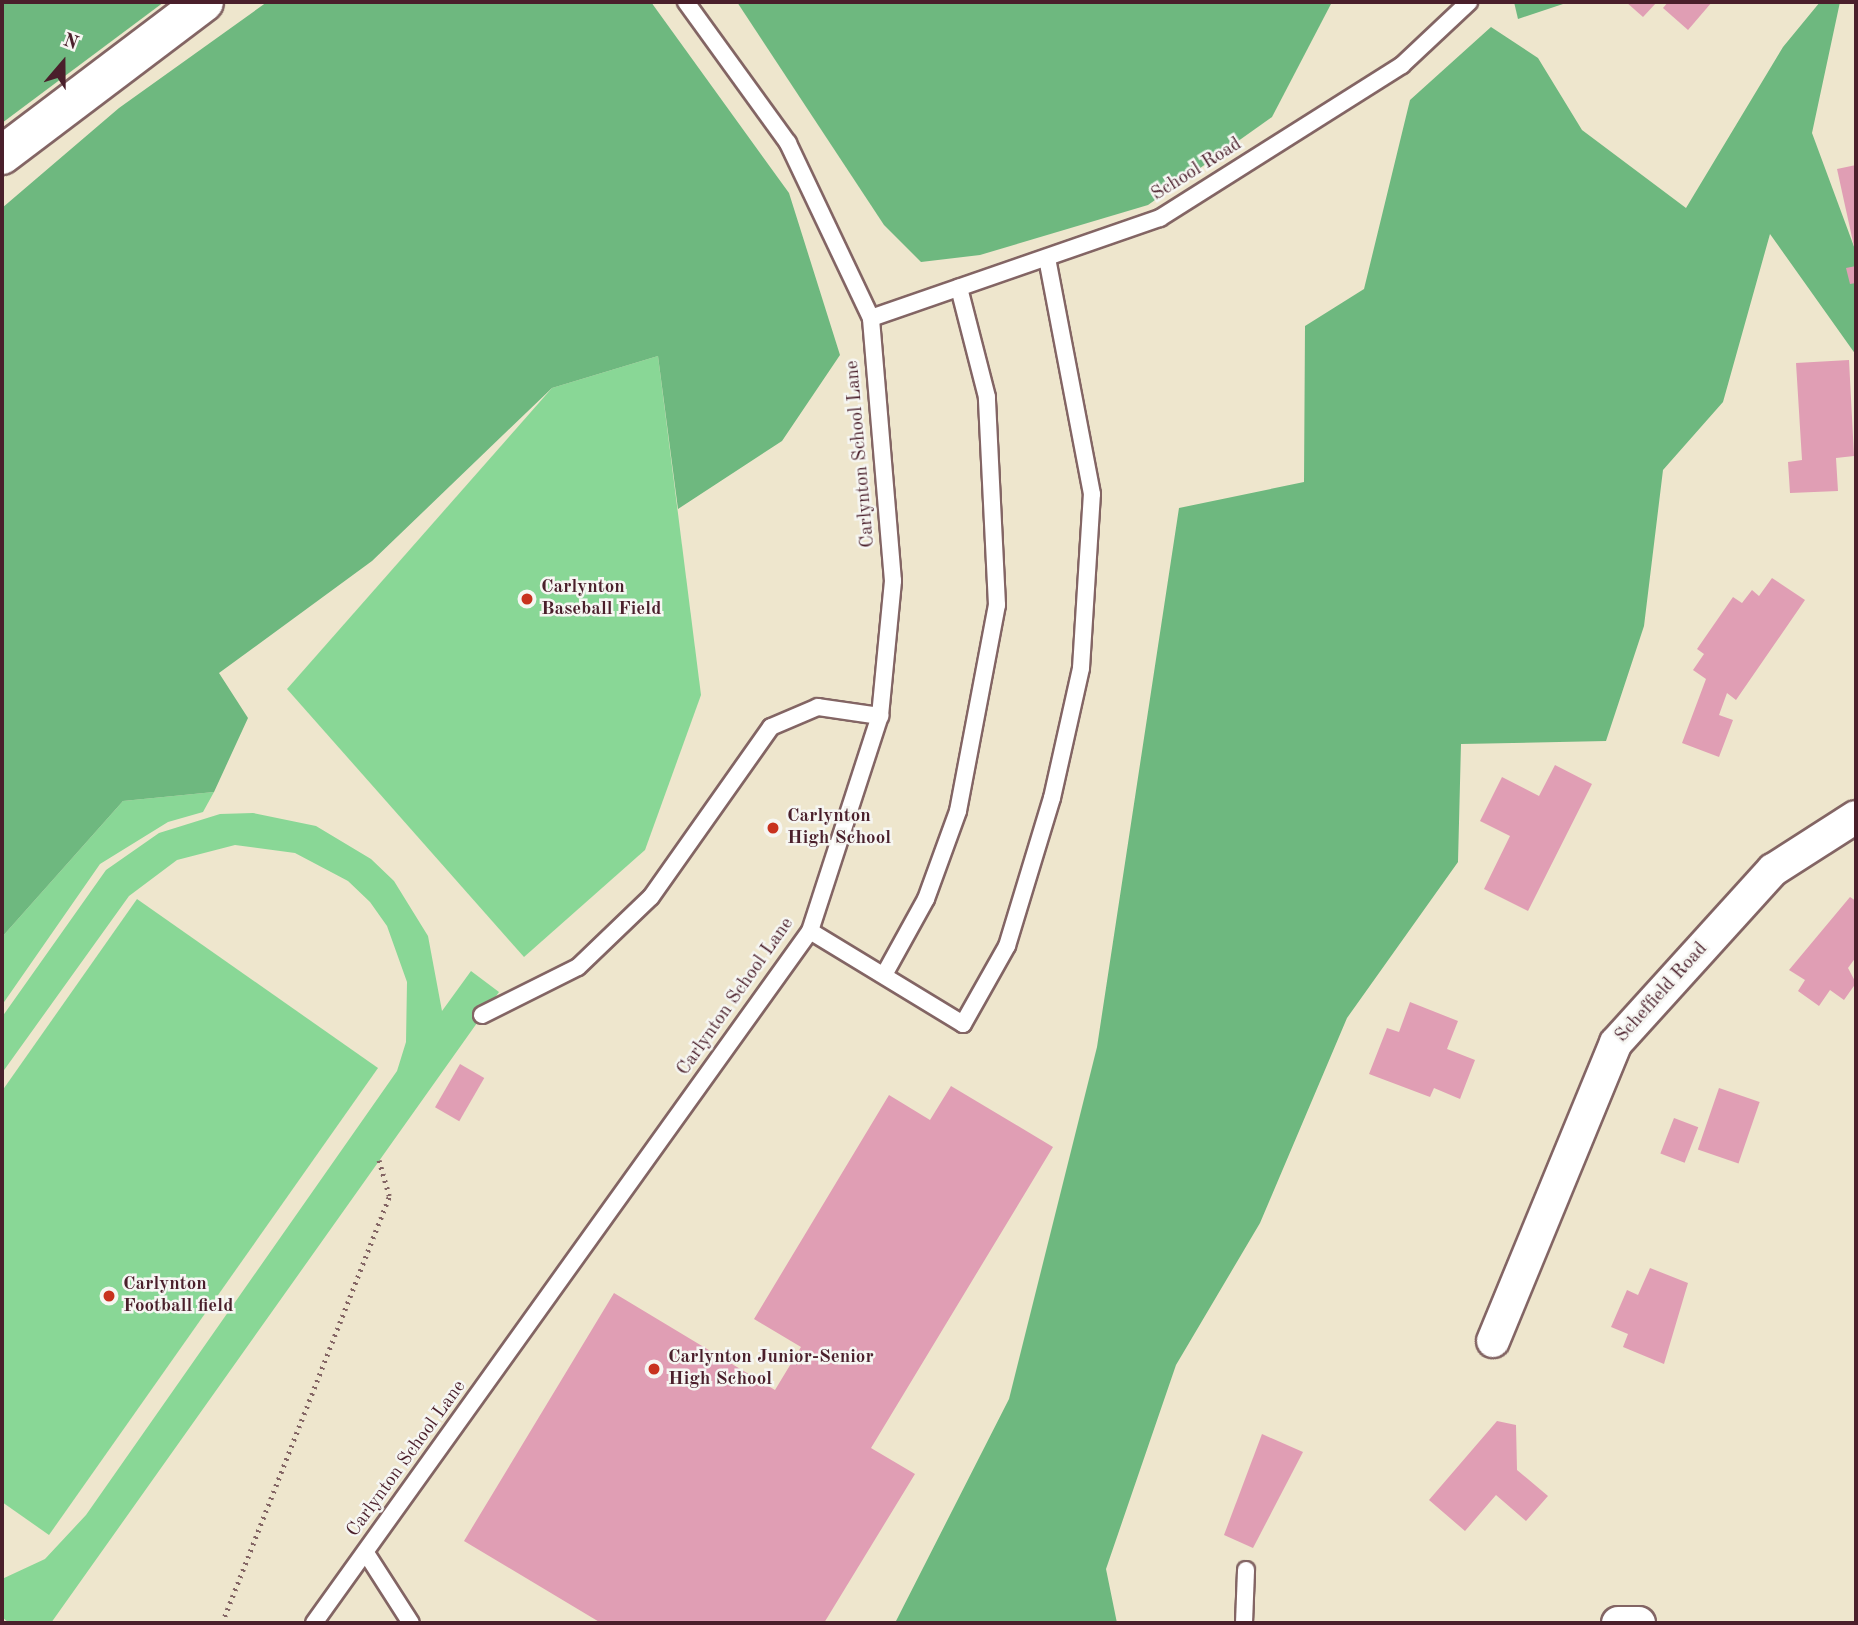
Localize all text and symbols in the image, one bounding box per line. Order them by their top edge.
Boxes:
north arrow [28,28,98,98]
text: N [60,31,80,54]
street label: School Road [1148,133,1246,207]
street label: Carlynton School Lane [841,359,881,549]
place label: Carlynton Baseball Field [541,577,661,621]
marker: Carlynton Baseball Field [519,591,535,607]
place label: Carlynton High School [787,806,891,850]
marker: Carlynton High School [765,820,781,836]
street label: Carlynton School Lane [673,914,799,1080]
street label: Scheffield Road [1611,938,1713,1048]
place label: Carlynton Football field [123,1274,233,1318]
marker: Carlynton Football field [101,1288,117,1304]
place label: Carlynton Junior-Senior High School [668,1347,874,1391]
marker: Carlynton Junior-Senior High School [646,1361,662,1377]
street label: Carlynton School Lane [343,1376,471,1542]

